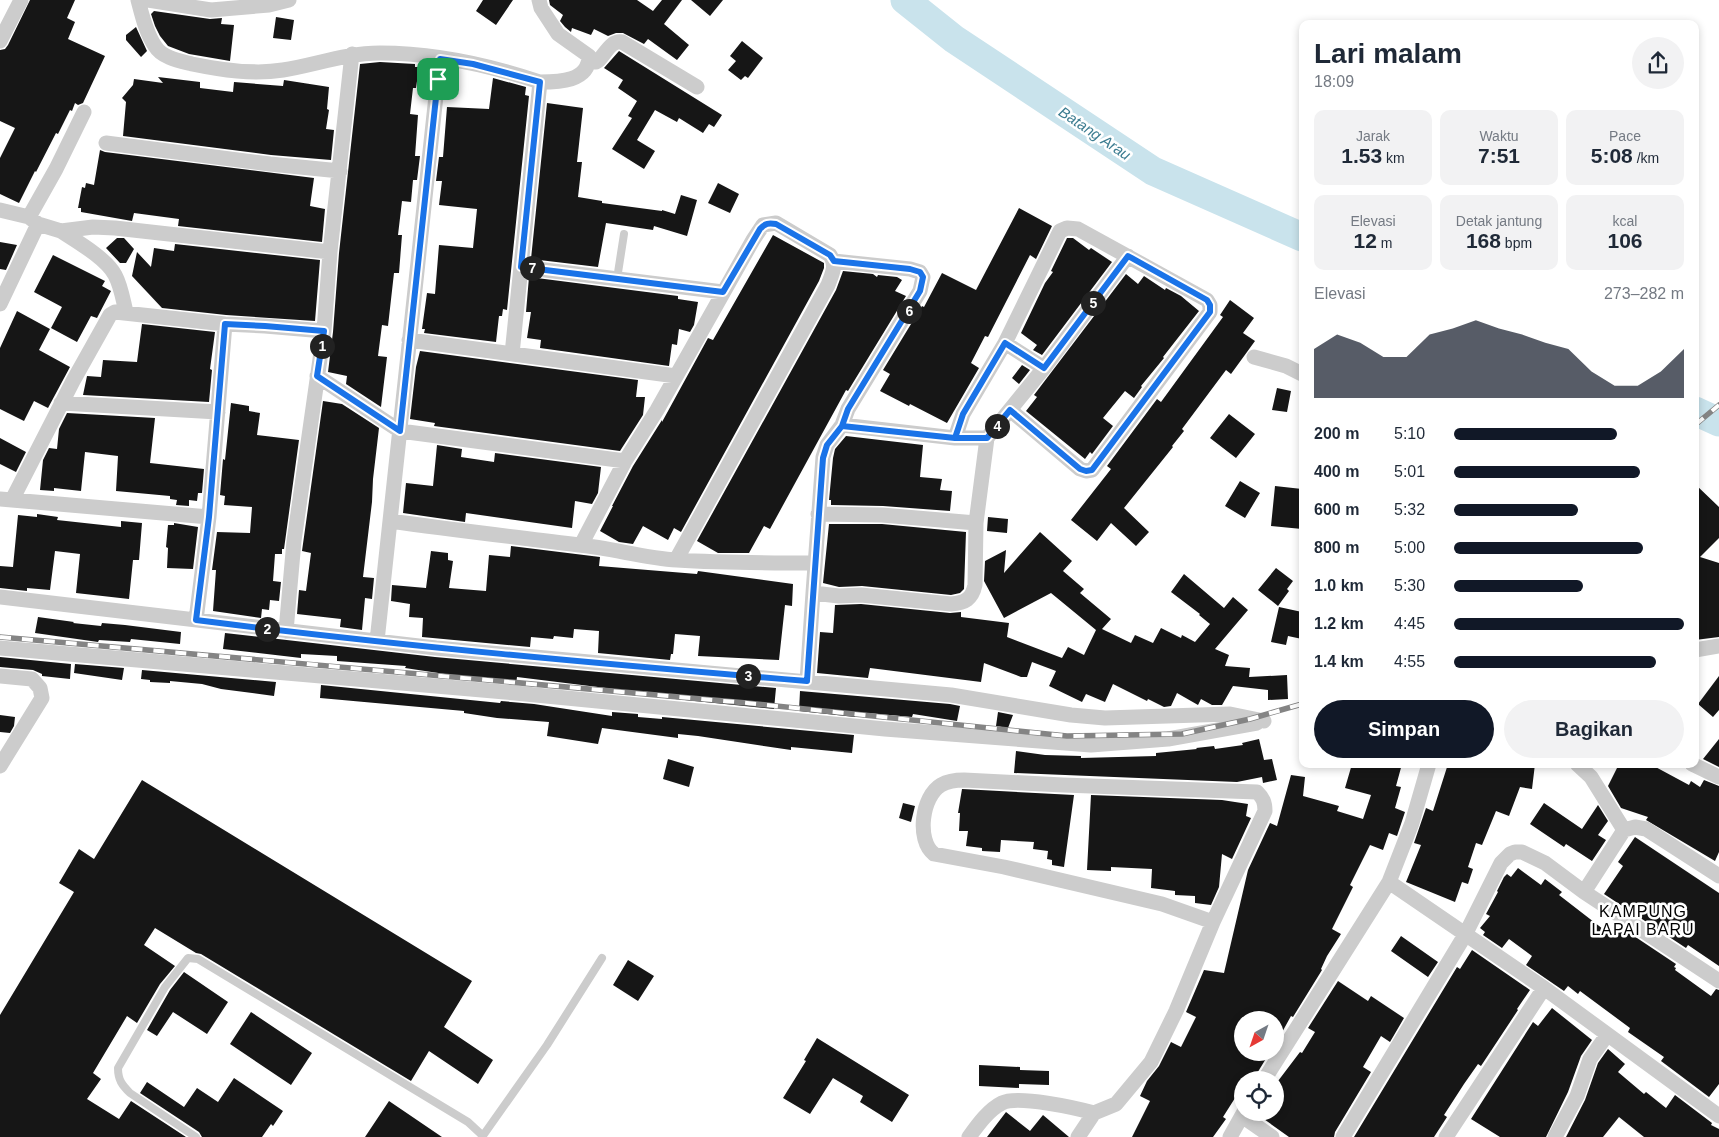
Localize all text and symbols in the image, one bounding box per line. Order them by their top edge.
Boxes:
button: share [1632,37,1684,89]
text: Lari malam [1314,38,1462,69]
pin [417,58,459,100]
icon: arrive [424,65,452,93]
text: 18:09 [1314,73,1354,90]
water label: Batang Arau [1056,103,1135,164]
text: Jarak [1356,128,1390,144]
text: Waktu [1479,128,1519,144]
text: Pace [1609,128,1641,144]
text: 1.53 [1341,144,1382,167]
text: 7:51 [1478,144,1520,167]
text: 5:08 [1591,144,1633,167]
text: km [1382,150,1405,166]
text: /km [1633,150,1659,166]
text: Elevasi [1350,213,1396,229]
text: Detak jantung [1456,213,1542,229]
text: kcal [1613,213,1637,229]
text: 12 [1354,229,1377,252]
text: 168 [1466,229,1501,252]
text: 106 [1607,229,1643,252]
text: m [1377,235,1392,251]
text: bpm [1501,235,1532,251]
pin: 7 [520,256,544,280]
text: 7 [529,260,536,276]
text: Elevasi [1314,285,1366,302]
text: 273–282 m [1604,285,1684,302]
pin: 5 [1080,290,1106,316]
text: 5 [1090,295,1097,311]
pin: 6 [896,298,922,324]
text: 6 [906,303,913,319]
pin: 1 [310,334,334,358]
text: 1 [319,338,326,354]
pin: 4 [984,414,1010,438]
text: 4 [994,418,1001,434]
text: 200 m [1314,425,1359,442]
text: 5:10 [1394,425,1425,442]
text: 400 m [1314,463,1359,480]
text: 5:01 [1394,463,1425,480]
text: 600 m [1314,501,1359,518]
text: 5:32 [1394,501,1425,518]
text: 800 m [1314,539,1359,556]
text: 5:00 [1394,539,1425,556]
text: 1.0 km [1314,577,1364,594]
text: 5:30 [1394,577,1425,594]
text: 1.2 km [1314,615,1364,632]
text: 4:45 [1394,615,1425,632]
pin: 2 [254,616,280,642]
text: 2 [264,621,271,637]
text: 1.4 km [1314,653,1364,670]
text: 4:55 [1394,653,1425,670]
pin: 3 [736,664,760,688]
text: 3 [745,668,752,684]
button: Simpan [1314,700,1494,758]
button: Bagikan [1504,700,1684,758]
district label: KAMPUNG LAPAI BARU [1591,903,1695,938]
north arrow [1234,1011,1284,1061]
map controls [1234,1011,1284,1121]
button: locate [1234,1071,1284,1121]

